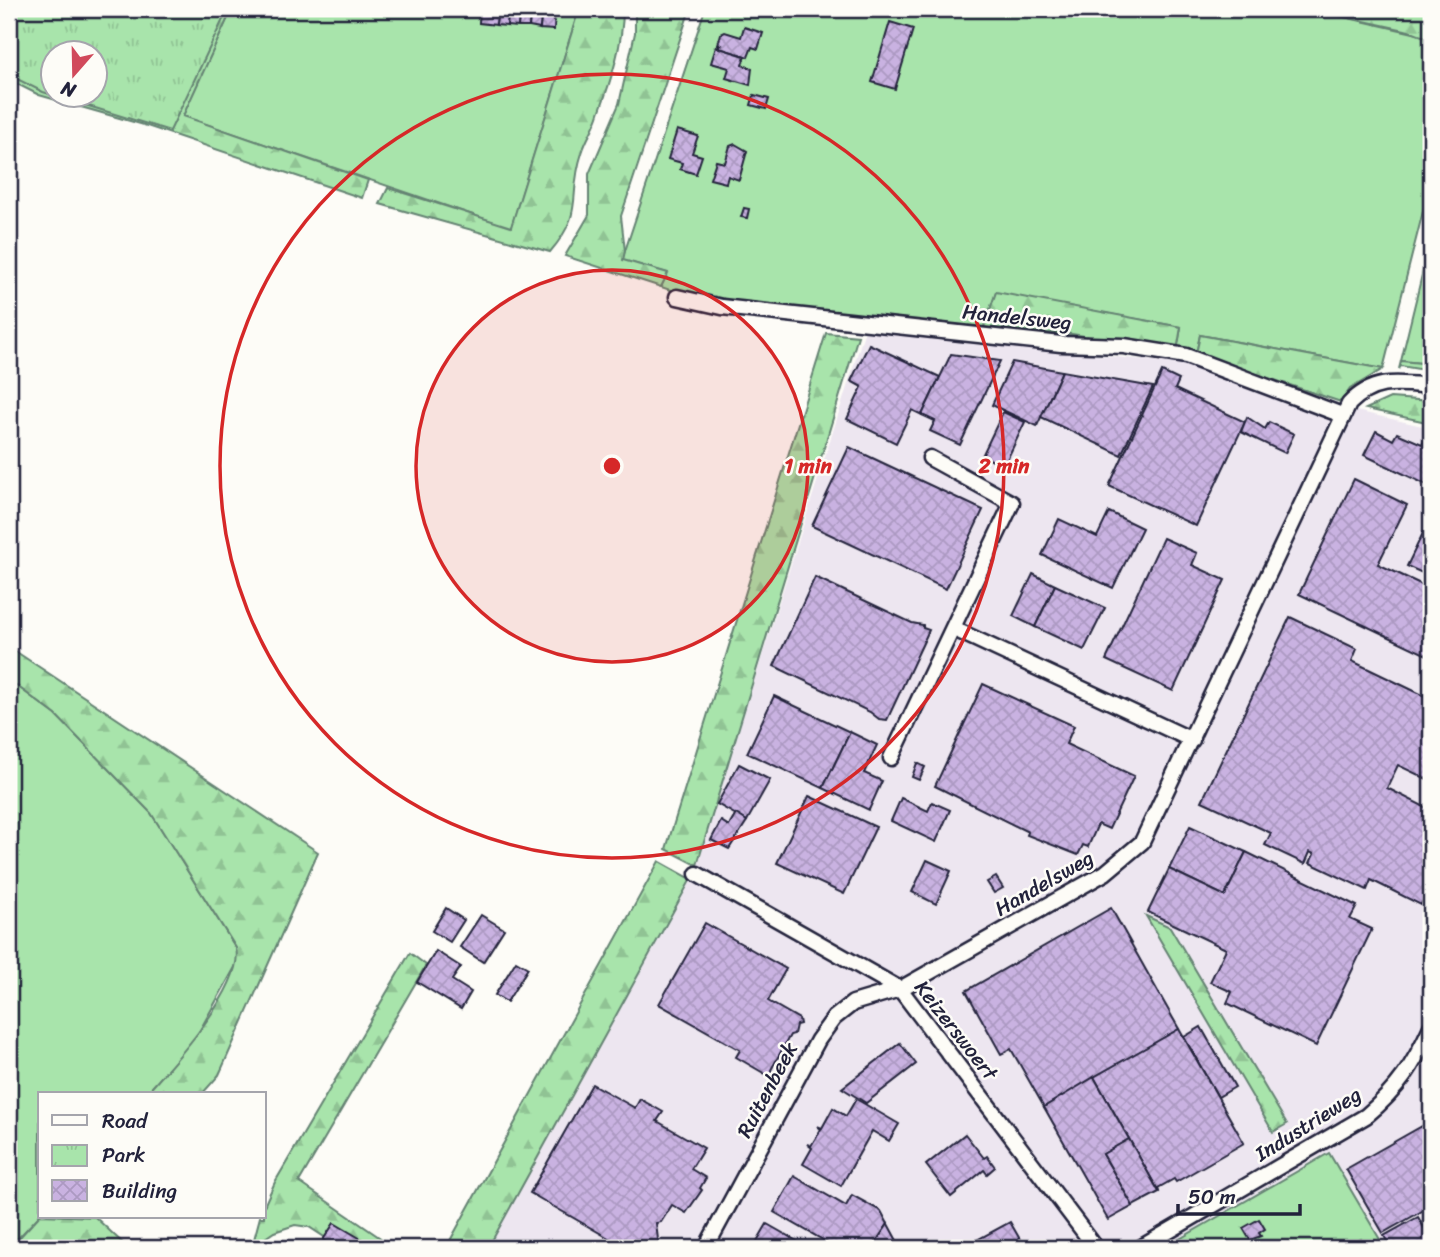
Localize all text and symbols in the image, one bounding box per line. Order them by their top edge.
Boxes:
north arrow [38,38,108,108]
text: N [56,71,81,108]
street label: Handelsweg [961,292,1073,342]
text: 1 min [784,447,833,485]
text: 2 min [978,447,1030,485]
centre of rings [600,454,624,478]
street label: Handelsweg [987,839,1101,927]
street label: Keizerswoert [904,971,1009,1090]
street label: Ruitenbeek [726,1034,809,1145]
street label: Industrieweg [1246,1076,1369,1172]
legend [38,1092,266,1218]
text: Road [102,1102,149,1140]
text: Park [102,1136,145,1174]
text: Building [102,1172,178,1210]
scale bar [1178,1173,1300,1217]
text: 50 m [1188,1178,1236,1216]

